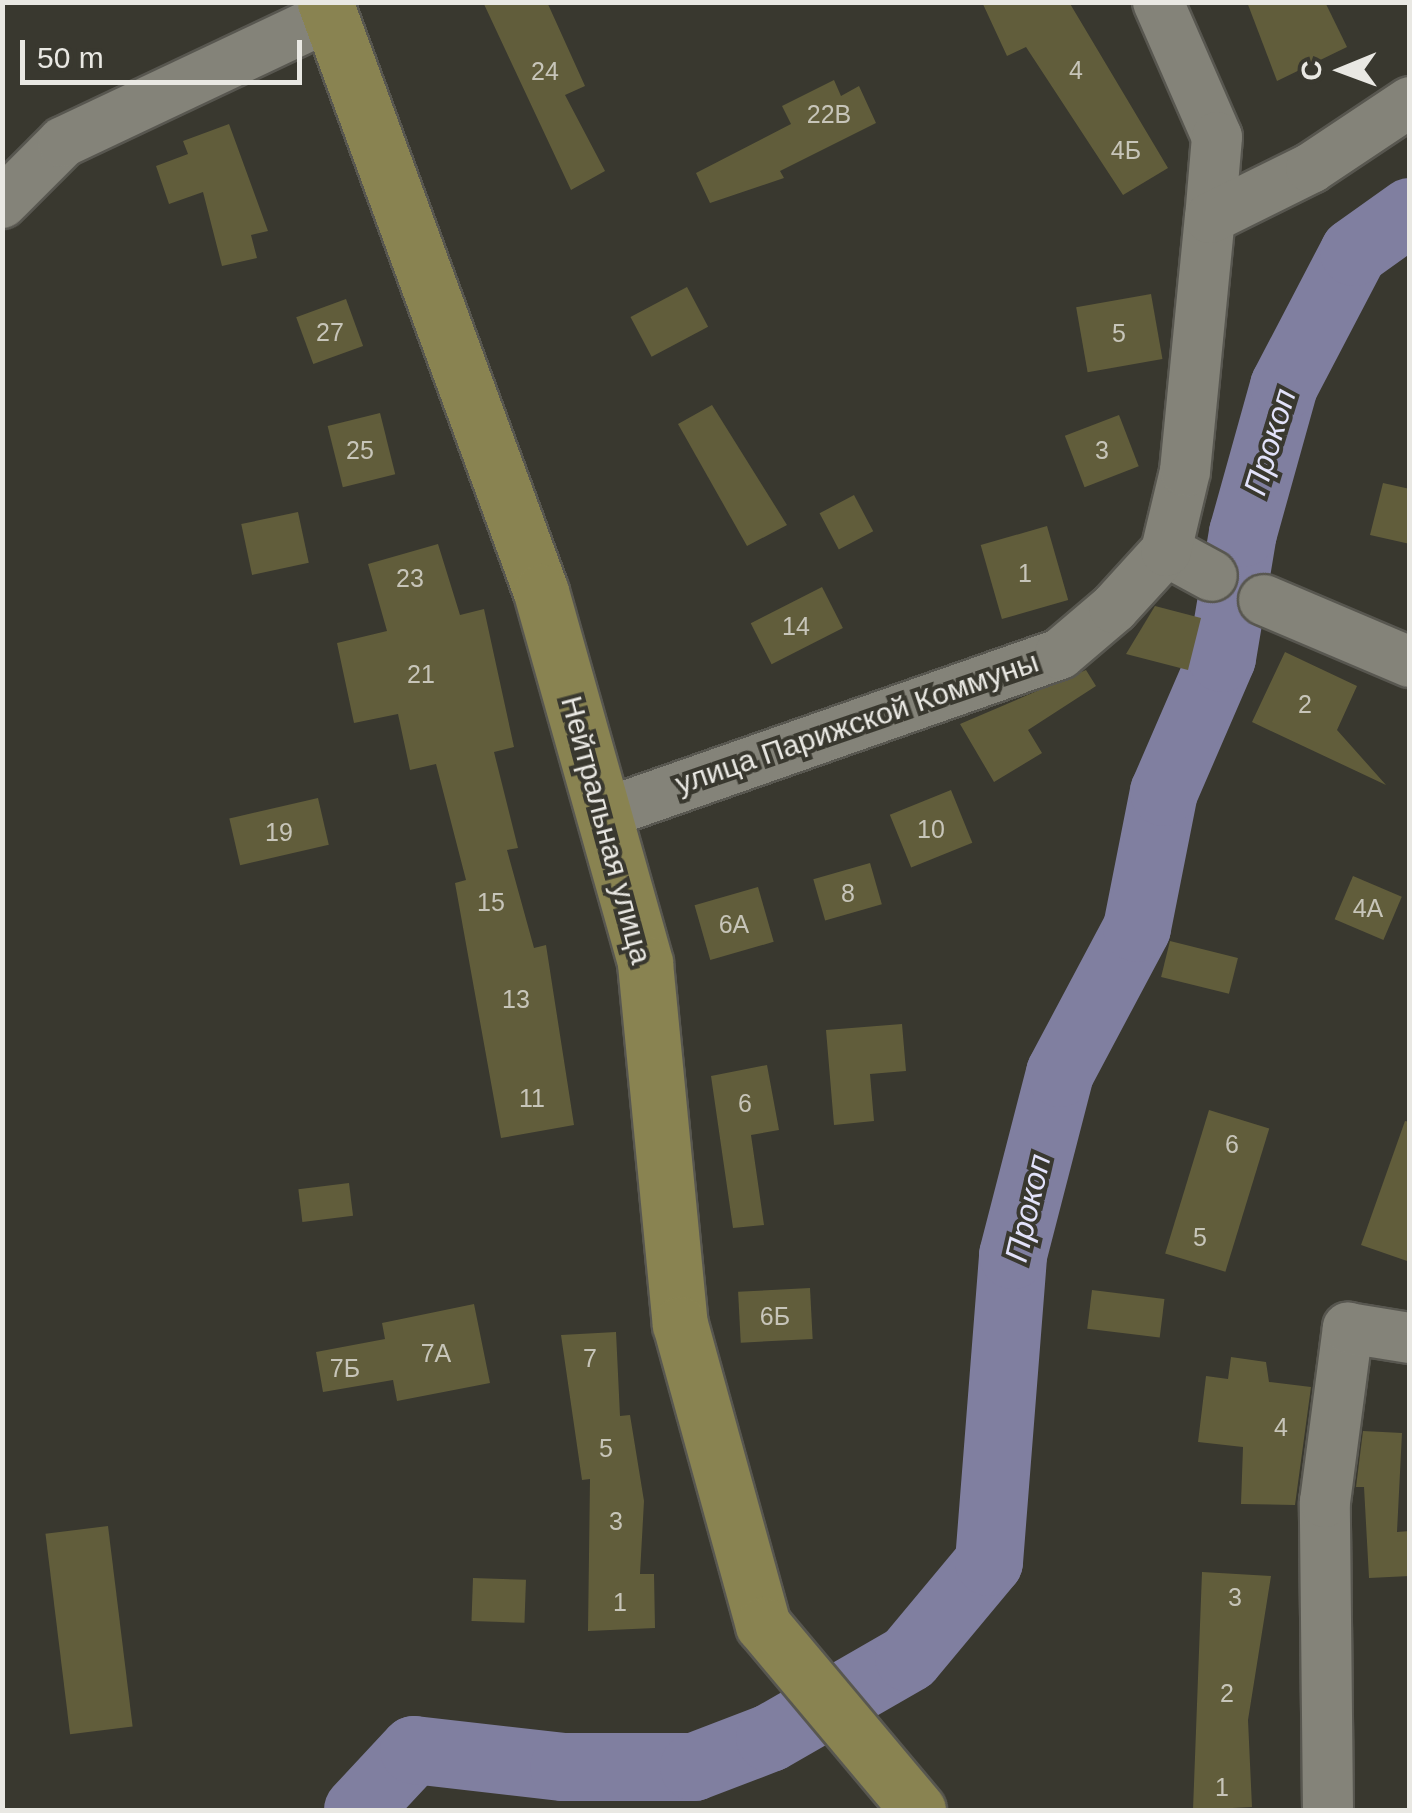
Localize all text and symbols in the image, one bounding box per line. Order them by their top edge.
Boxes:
scale bar [25,20,308,82]
north arrow [1292,20,1392,120]
text: 50 m [37,41,104,74]
house number: 4 [1069,55,1083,85]
house number: 24 [531,56,559,86]
text: С [1296,60,1327,81]
house number: 22В [807,99,851,129]
house number: 4Б [1111,135,1141,165]
house number: 27 [316,317,344,347]
house number: 5 [1112,318,1126,348]
water label: Прокоп [1236,384,1304,500]
house number: 25 [346,435,374,465]
house number: 3 [1095,435,1109,465]
house number: 1 [1018,558,1032,588]
house number: 23 [396,563,424,593]
house number: 14 [782,611,810,641]
street label: улица Парижской Коммуны [671,644,1043,802]
house number: 21 [407,659,435,689]
house number: 2 [1298,689,1312,719]
street label: Нейтральная улица [553,692,659,968]
house number: 10 [917,814,945,844]
house number: 19 [265,817,293,847]
house number: 8 [841,878,855,908]
house number: 15 [477,887,505,917]
house number: 4А [1353,893,1383,923]
house number: 6А [719,909,749,939]
house number: 13 [502,984,530,1014]
house number: 11 [519,1083,545,1113]
house number: 6 [738,1088,752,1118]
house number: 6 [1225,1129,1239,1159]
water label: Прокоп [997,1150,1059,1266]
house number: 5 [1193,1222,1207,1252]
house number: 6Б [760,1301,790,1331]
house number: 7А [421,1338,451,1368]
house number: 7 [583,1343,597,1373]
house number: 7Б [330,1353,360,1383]
house number: 4 [1274,1412,1288,1442]
house number: 5 [599,1433,613,1463]
house number: 3 [609,1506,623,1536]
house number: 3 [1228,1582,1242,1612]
house number: 1 [613,1587,627,1617]
house number: 2 [1220,1678,1234,1708]
house number: 1 [1215,1772,1229,1802]

